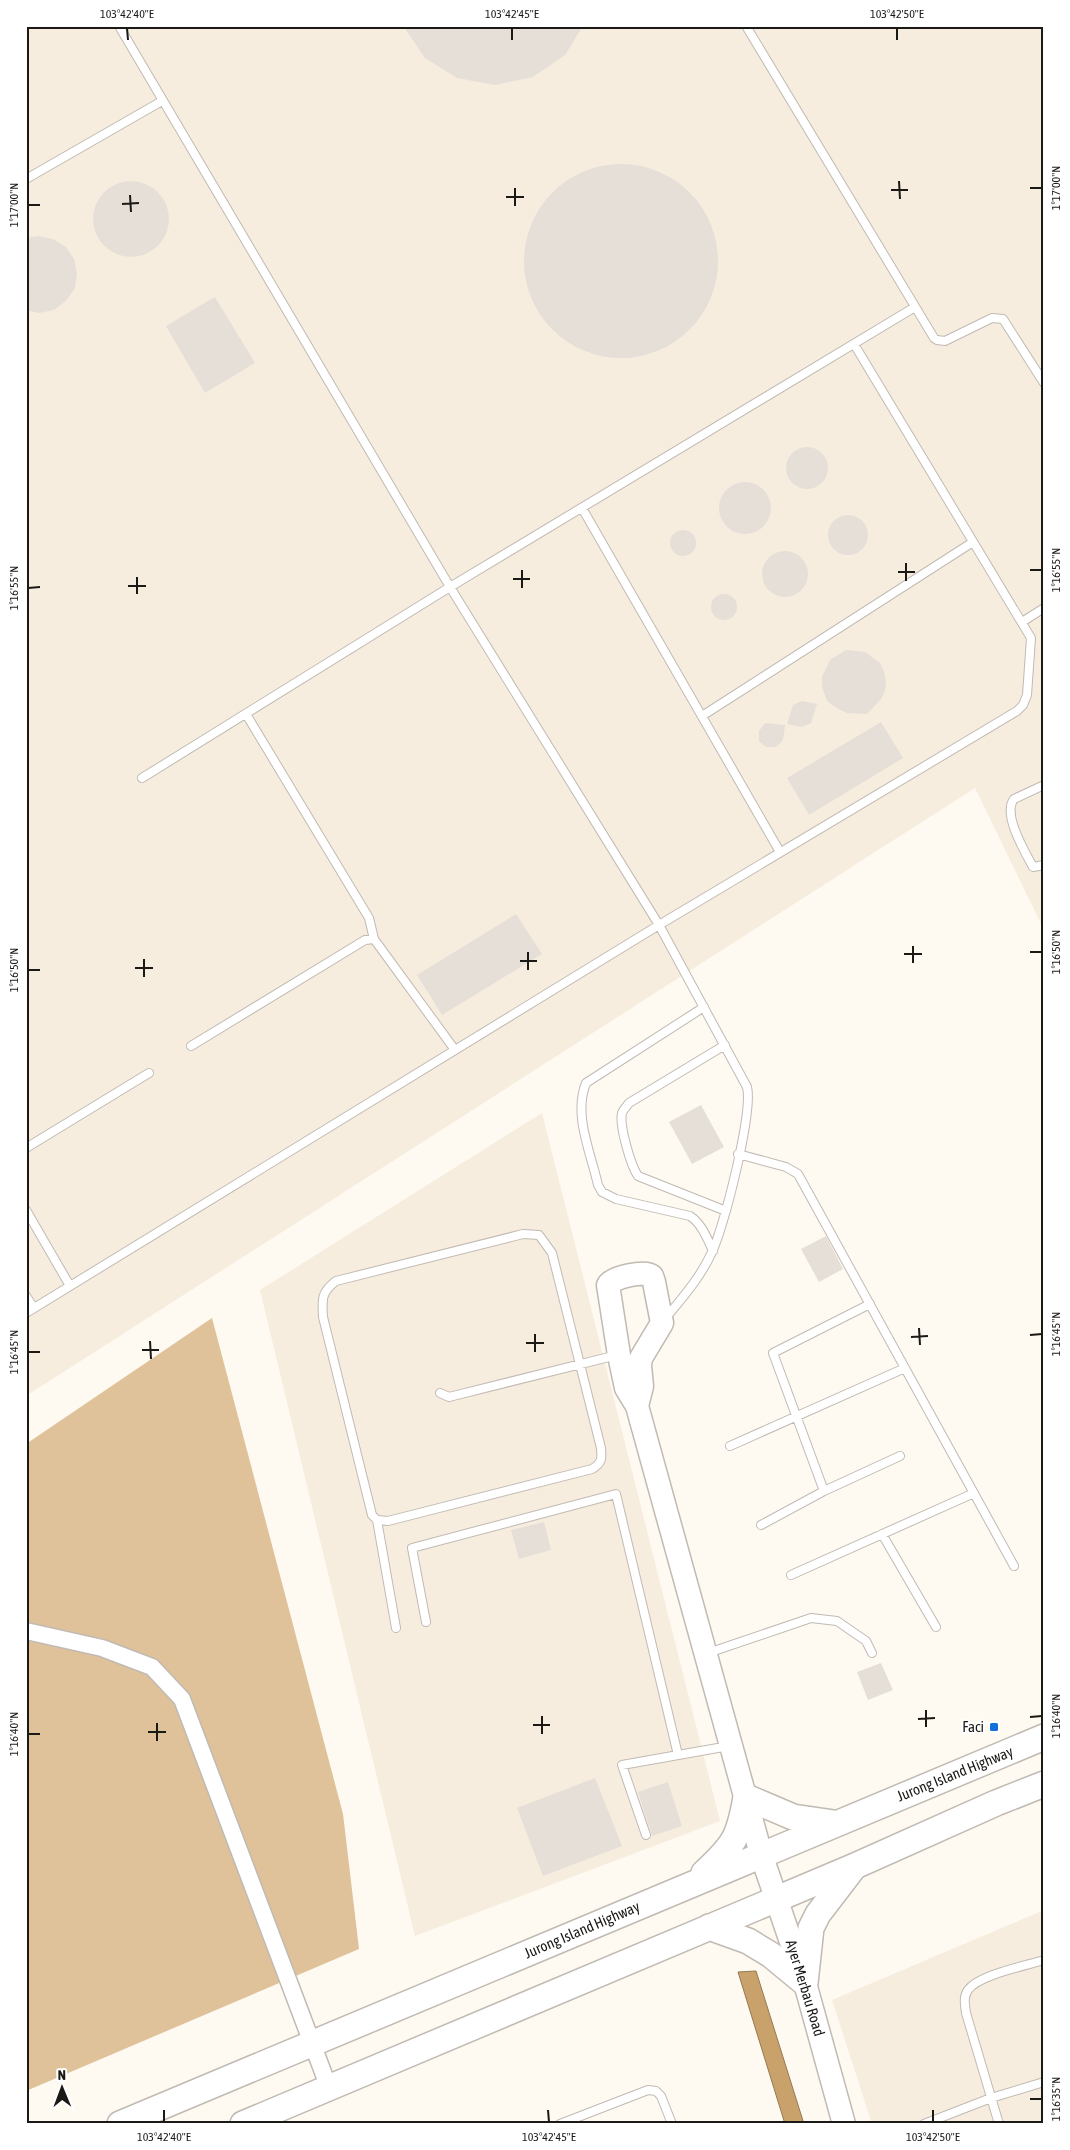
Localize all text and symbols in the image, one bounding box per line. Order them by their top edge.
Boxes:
text: 103°42'40"E [100,7,154,21]
text: 103°42'45"E [485,7,539,21]
text: 103°42'50"E [870,7,924,21]
text: 1°17'00"N [1049,166,1063,210]
text: 1°17'00"N [7,183,21,227]
text: 1°16'55"N [1049,548,1063,592]
text: 1°16'55"N [7,566,21,610]
text: 1°16'50"N [1049,930,1063,974]
text: 1°16'50"N [7,948,21,992]
text: 1°16'45"N [1049,1312,1063,1356]
text: 1°16'45"N [7,1330,21,1374]
text: 1°16'40"N [1049,1694,1063,1738]
text: 1°16'40"N [7,1712,21,1756]
place label: Faci [962,1718,984,1735]
marker: Faci [988,1721,1000,1733]
street label: Jurong Island Highway [894,1742,1015,1805]
street label: Jurong Island Highway [522,1898,642,1962]
street label: Ayer Merbau Road [783,1938,828,2038]
north arrow [38,2062,88,2112]
text: N [58,2067,66,2083]
text: 1°16'35"N [1049,2077,1063,2121]
text: 103°42'40"E [137,2130,191,2144]
text: 103°42'45"E [522,2130,576,2144]
text: 103°42'50"E [906,2130,960,2144]

